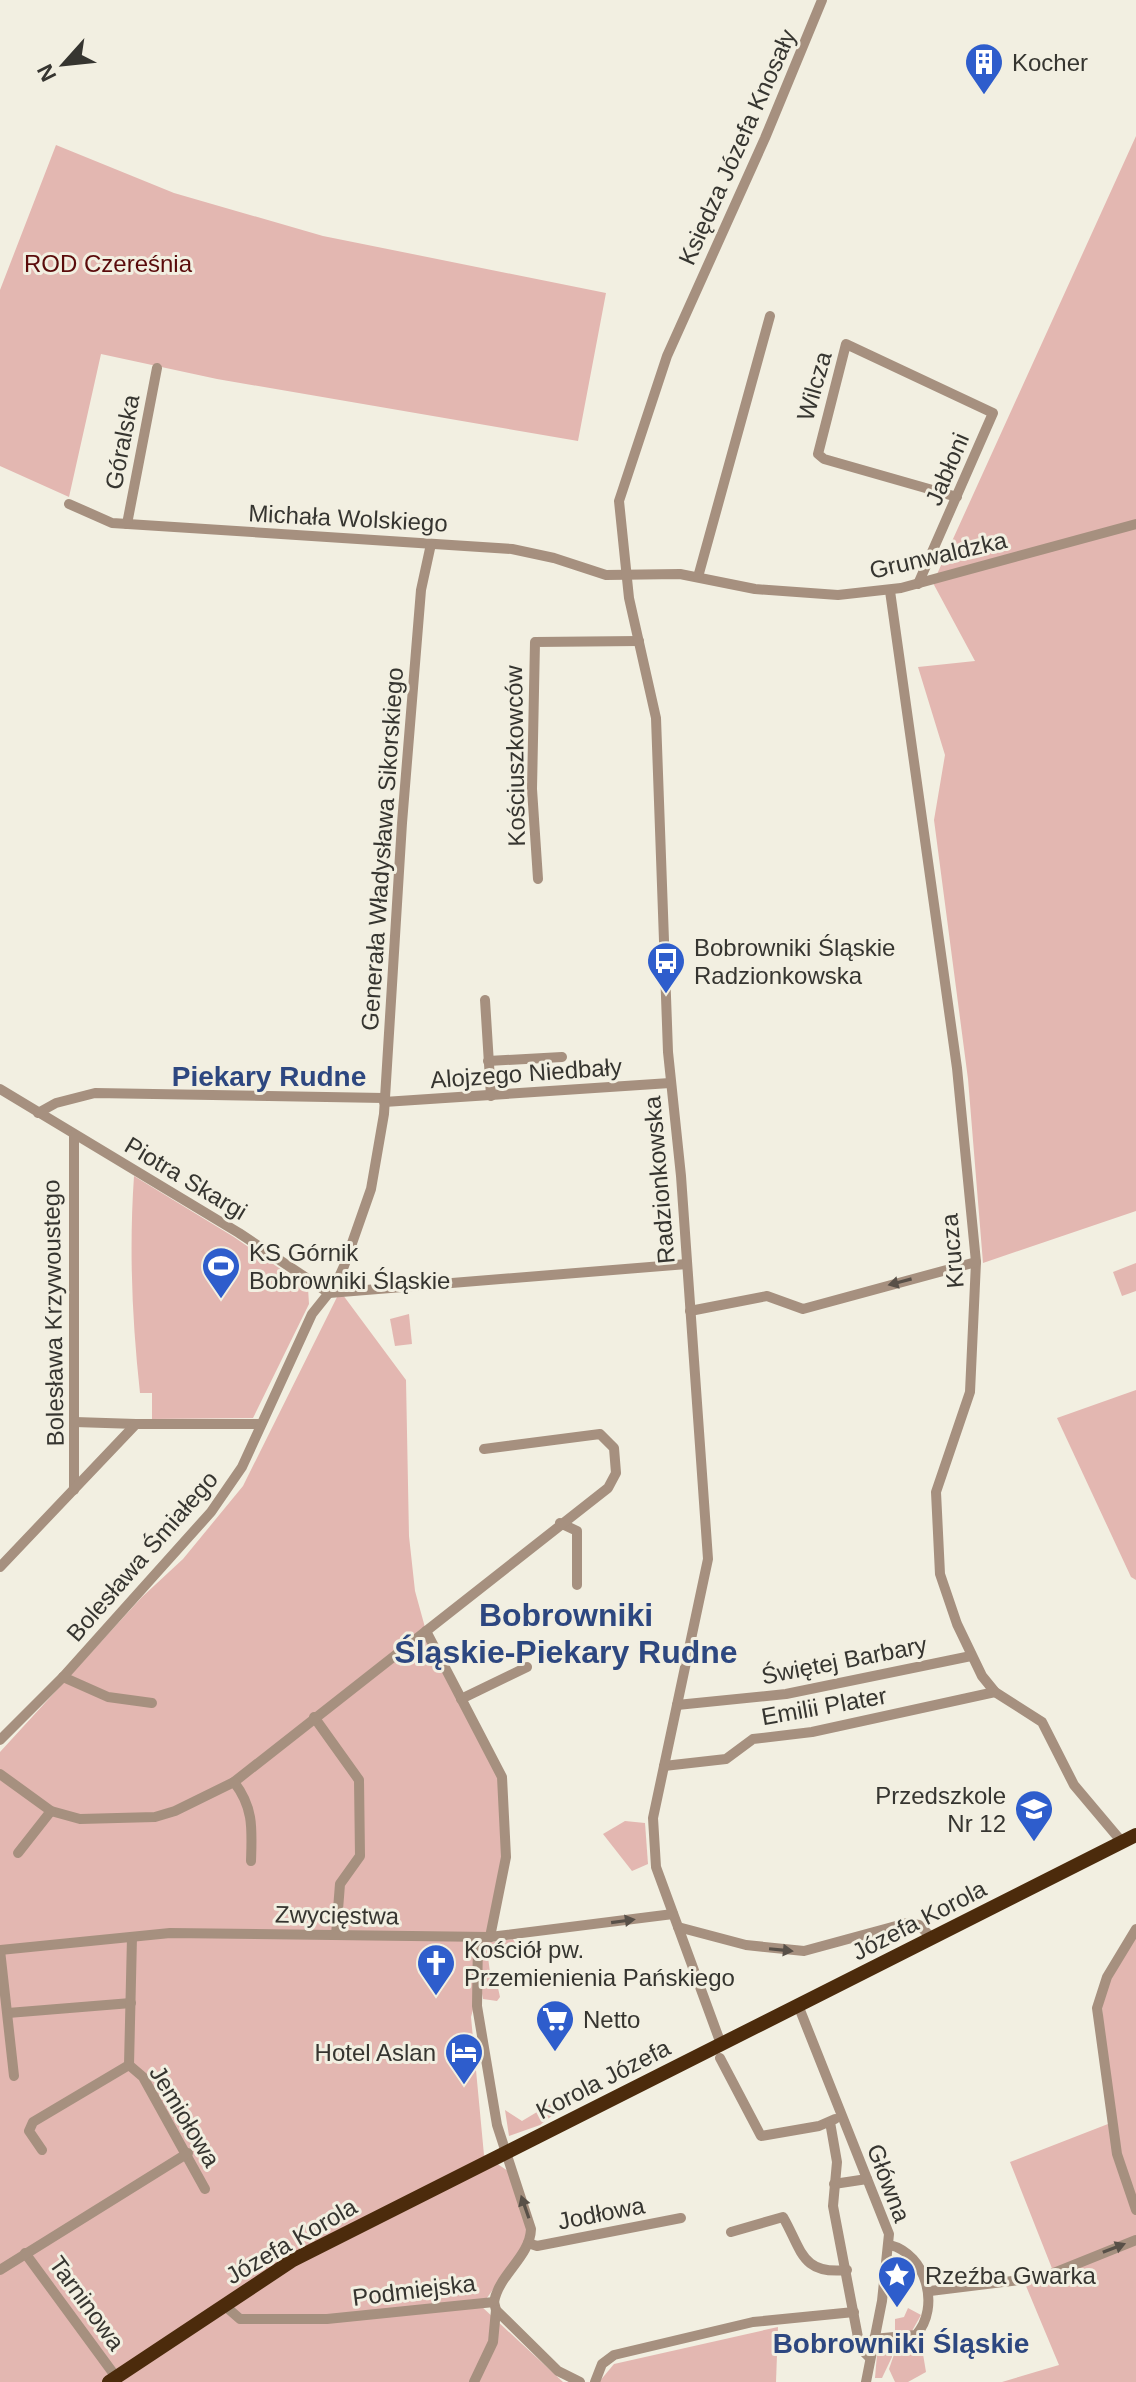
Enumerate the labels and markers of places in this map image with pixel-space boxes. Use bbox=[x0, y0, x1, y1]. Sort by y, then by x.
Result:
building icon: Kocher bbox=[963, 41, 1005, 96]
place label: Kocher bbox=[1012, 49, 1088, 76]
place label: Bobrowniki Śląskie Radzionkowska bbox=[694, 934, 895, 989]
bus stop icon: Bobrowniki Śląskie Radzionkowska bbox=[645, 940, 687, 995]
place label: KS Górnik Bobrowniki Śląskie bbox=[249, 1239, 450, 1294]
sports icon: KS Górnik Bobrowniki Śląskie bbox=[200, 1245, 242, 1300]
place label: Przedszkole Nr 12 bbox=[875, 1782, 1006, 1837]
school or university icon: Przedszkole Nr 12 bbox=[1013, 1788, 1055, 1843]
place label: Kościół pw. Przemienienia Pańskiego bbox=[464, 1936, 735, 1991]
church icon: Kościół pw. Przemienienia Pańskiego bbox=[415, 1942, 457, 1997]
supermarket icon: Netto bbox=[534, 1998, 576, 2053]
place label: Netto bbox=[583, 2006, 640, 2033]
hotel icon: Hotel Aslan bbox=[443, 2031, 485, 2086]
place label: Hotel Aslan bbox=[315, 2039, 436, 2066]
place icon: Rzeźba Gwarka bbox=[876, 2254, 918, 2309]
place label: Rzeźba Gwarka bbox=[925, 2262, 1096, 2289]

